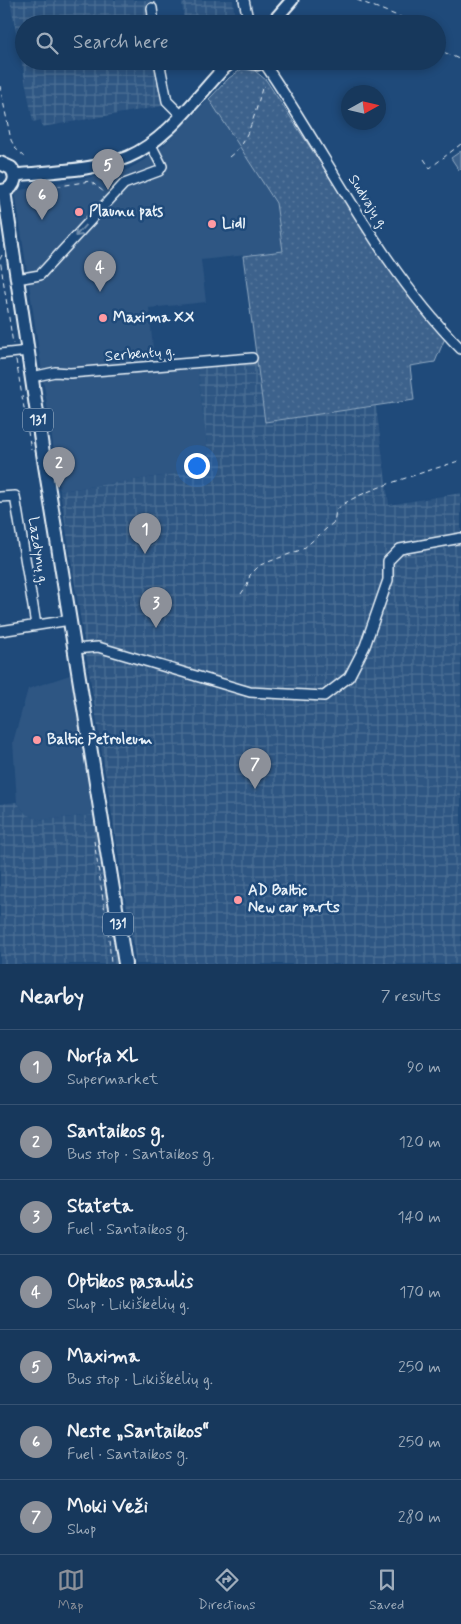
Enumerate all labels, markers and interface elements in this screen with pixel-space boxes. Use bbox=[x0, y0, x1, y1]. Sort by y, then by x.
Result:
search box bbox=[15, 15, 446, 70]
icon: search bbox=[33, 29, 61, 57]
text: Search here bbox=[73, 30, 169, 55]
north arrow bbox=[341, 85, 386, 130]
pin: 5 bbox=[92, 149, 124, 190]
street label: Sudvajų g. bbox=[343, 171, 393, 233]
pin: 6 bbox=[26, 179, 58, 220]
place label: Plaunu pats bbox=[89, 202, 163, 222]
marker: Plaunu pats bbox=[73, 206, 85, 218]
place label: Lidl bbox=[222, 214, 245, 234]
marker: Lidl bbox=[206, 218, 218, 230]
one-way arrow bbox=[75, 224, 86, 237]
pin: 4 bbox=[84, 251, 116, 292]
place label: Maxima XX bbox=[113, 308, 195, 328]
marker: Maxima XX bbox=[97, 312, 109, 324]
street label: Serbentų g. bbox=[104, 341, 176, 367]
road number: 131 bbox=[23, 408, 53, 432]
pin: 2 bbox=[43, 447, 75, 488]
your location bbox=[184, 453, 210, 479]
pin: 1 bbox=[129, 513, 161, 554]
street label: Lazdynų g. bbox=[23, 515, 53, 587]
pin: 3 bbox=[140, 587, 172, 628]
place label: Baltic Petroleum bbox=[47, 730, 152, 750]
marker: Baltic Petroleum bbox=[31, 734, 43, 746]
pin: 7 bbox=[239, 748, 271, 789]
place label: AD Baltic New car parts bbox=[248, 881, 340, 918]
marker: AD Baltic New car parts bbox=[232, 894, 244, 906]
road number: 131 bbox=[103, 912, 133, 936]
text: Nearby bbox=[20, 983, 84, 1011]
text: 7 results bbox=[381, 986, 441, 1007]
text: Norfa XL bbox=[67, 1044, 139, 1069]
text: 1 bbox=[32, 1057, 40, 1078]
text: 90 m bbox=[407, 1057, 441, 1078]
text: Supermarket bbox=[67, 1069, 158, 1090]
text: Santaikos g. bbox=[67, 1119, 165, 1144]
text: 2 bbox=[32, 1132, 40, 1153]
text: 120 m bbox=[399, 1132, 441, 1153]
text: Bus stop · Santaikos g. bbox=[67, 1144, 214, 1165]
text: Stateta bbox=[67, 1194, 133, 1219]
text: 3 bbox=[32, 1207, 40, 1228]
text: 140 m bbox=[397, 1207, 441, 1228]
text: Fuel · Santaikos g. bbox=[67, 1219, 188, 1240]
text: Optikos pasaulis bbox=[67, 1269, 193, 1294]
text: 4 bbox=[31, 1282, 41, 1303]
text: 170 m bbox=[399, 1282, 441, 1303]
text: Shop · Likiškėlių g. bbox=[67, 1294, 190, 1315]
text: Maxima bbox=[67, 1344, 140, 1369]
text: 5 bbox=[31, 1357, 41, 1378]
text: 250 m bbox=[398, 1357, 441, 1378]
text: Bus stop · Likiškėlių g. bbox=[67, 1369, 213, 1390]
text: Neste „Santaikos“ bbox=[67, 1419, 209, 1444]
text: 6 bbox=[32, 1432, 40, 1453]
text: 250 m bbox=[398, 1432, 441, 1453]
text: Fuel · Santaikos g. bbox=[67, 1444, 188, 1465]
text: Moki Veži bbox=[67, 1494, 148, 1519]
text: 7 bbox=[31, 1507, 41, 1528]
text: 280 m bbox=[398, 1507, 441, 1528]
text: Shop bbox=[67, 1519, 96, 1540]
tab: Map bbox=[57, 1566, 85, 1614]
tab: Directions bbox=[198, 1566, 256, 1614]
tab: Saved bbox=[369, 1566, 404, 1614]

